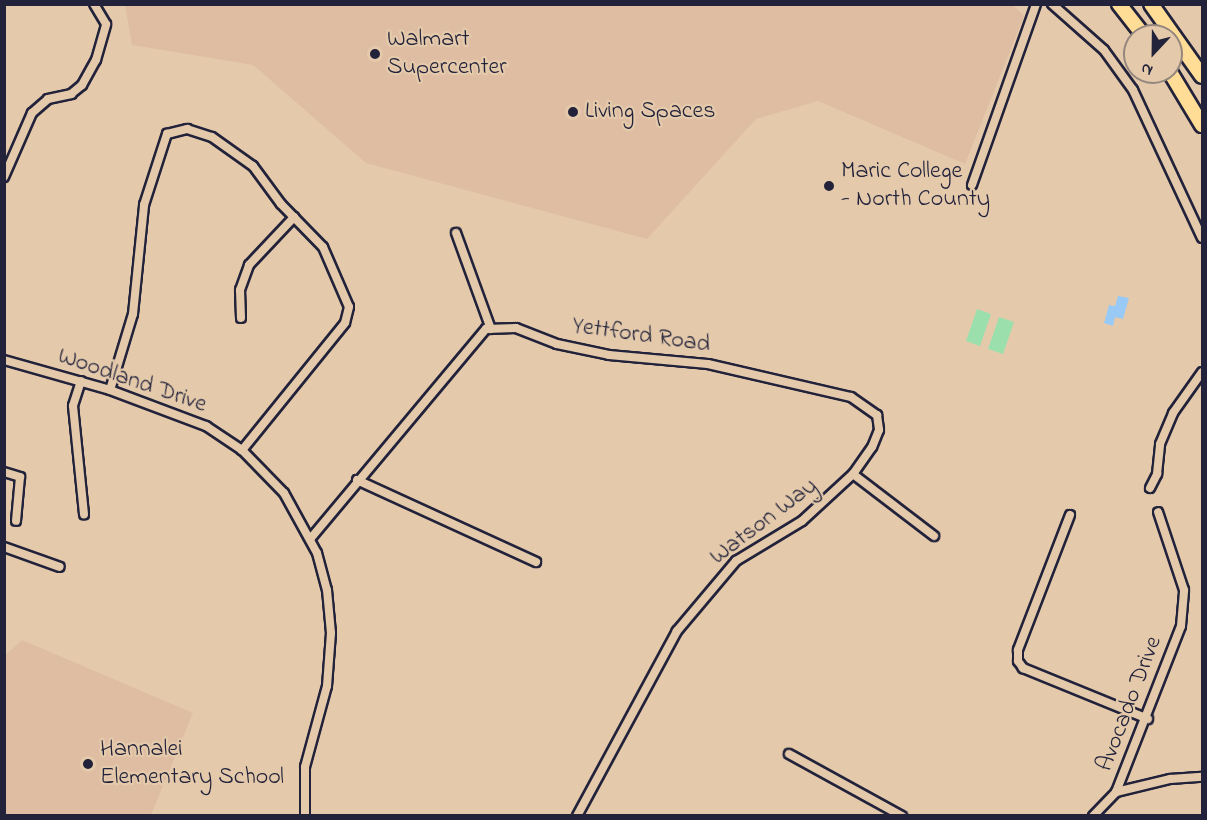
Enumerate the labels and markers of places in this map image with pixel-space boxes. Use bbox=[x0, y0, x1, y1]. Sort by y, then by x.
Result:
place label: Walmart Supercenter bbox=[387, 26, 507, 82]
marker: Walmart Supercenter bbox=[368, 47, 382, 61]
place label: Living Spaces bbox=[585, 98, 715, 126]
marker: Living Spaces bbox=[566, 105, 580, 119]
place label: Maric College - North County bbox=[841, 158, 990, 214]
marker: Maric College - North County bbox=[822, 179, 836, 193]
place label: Hannalei Elementary School bbox=[100, 736, 284, 792]
marker: Hannalei Elementary School bbox=[81, 757, 95, 771]

